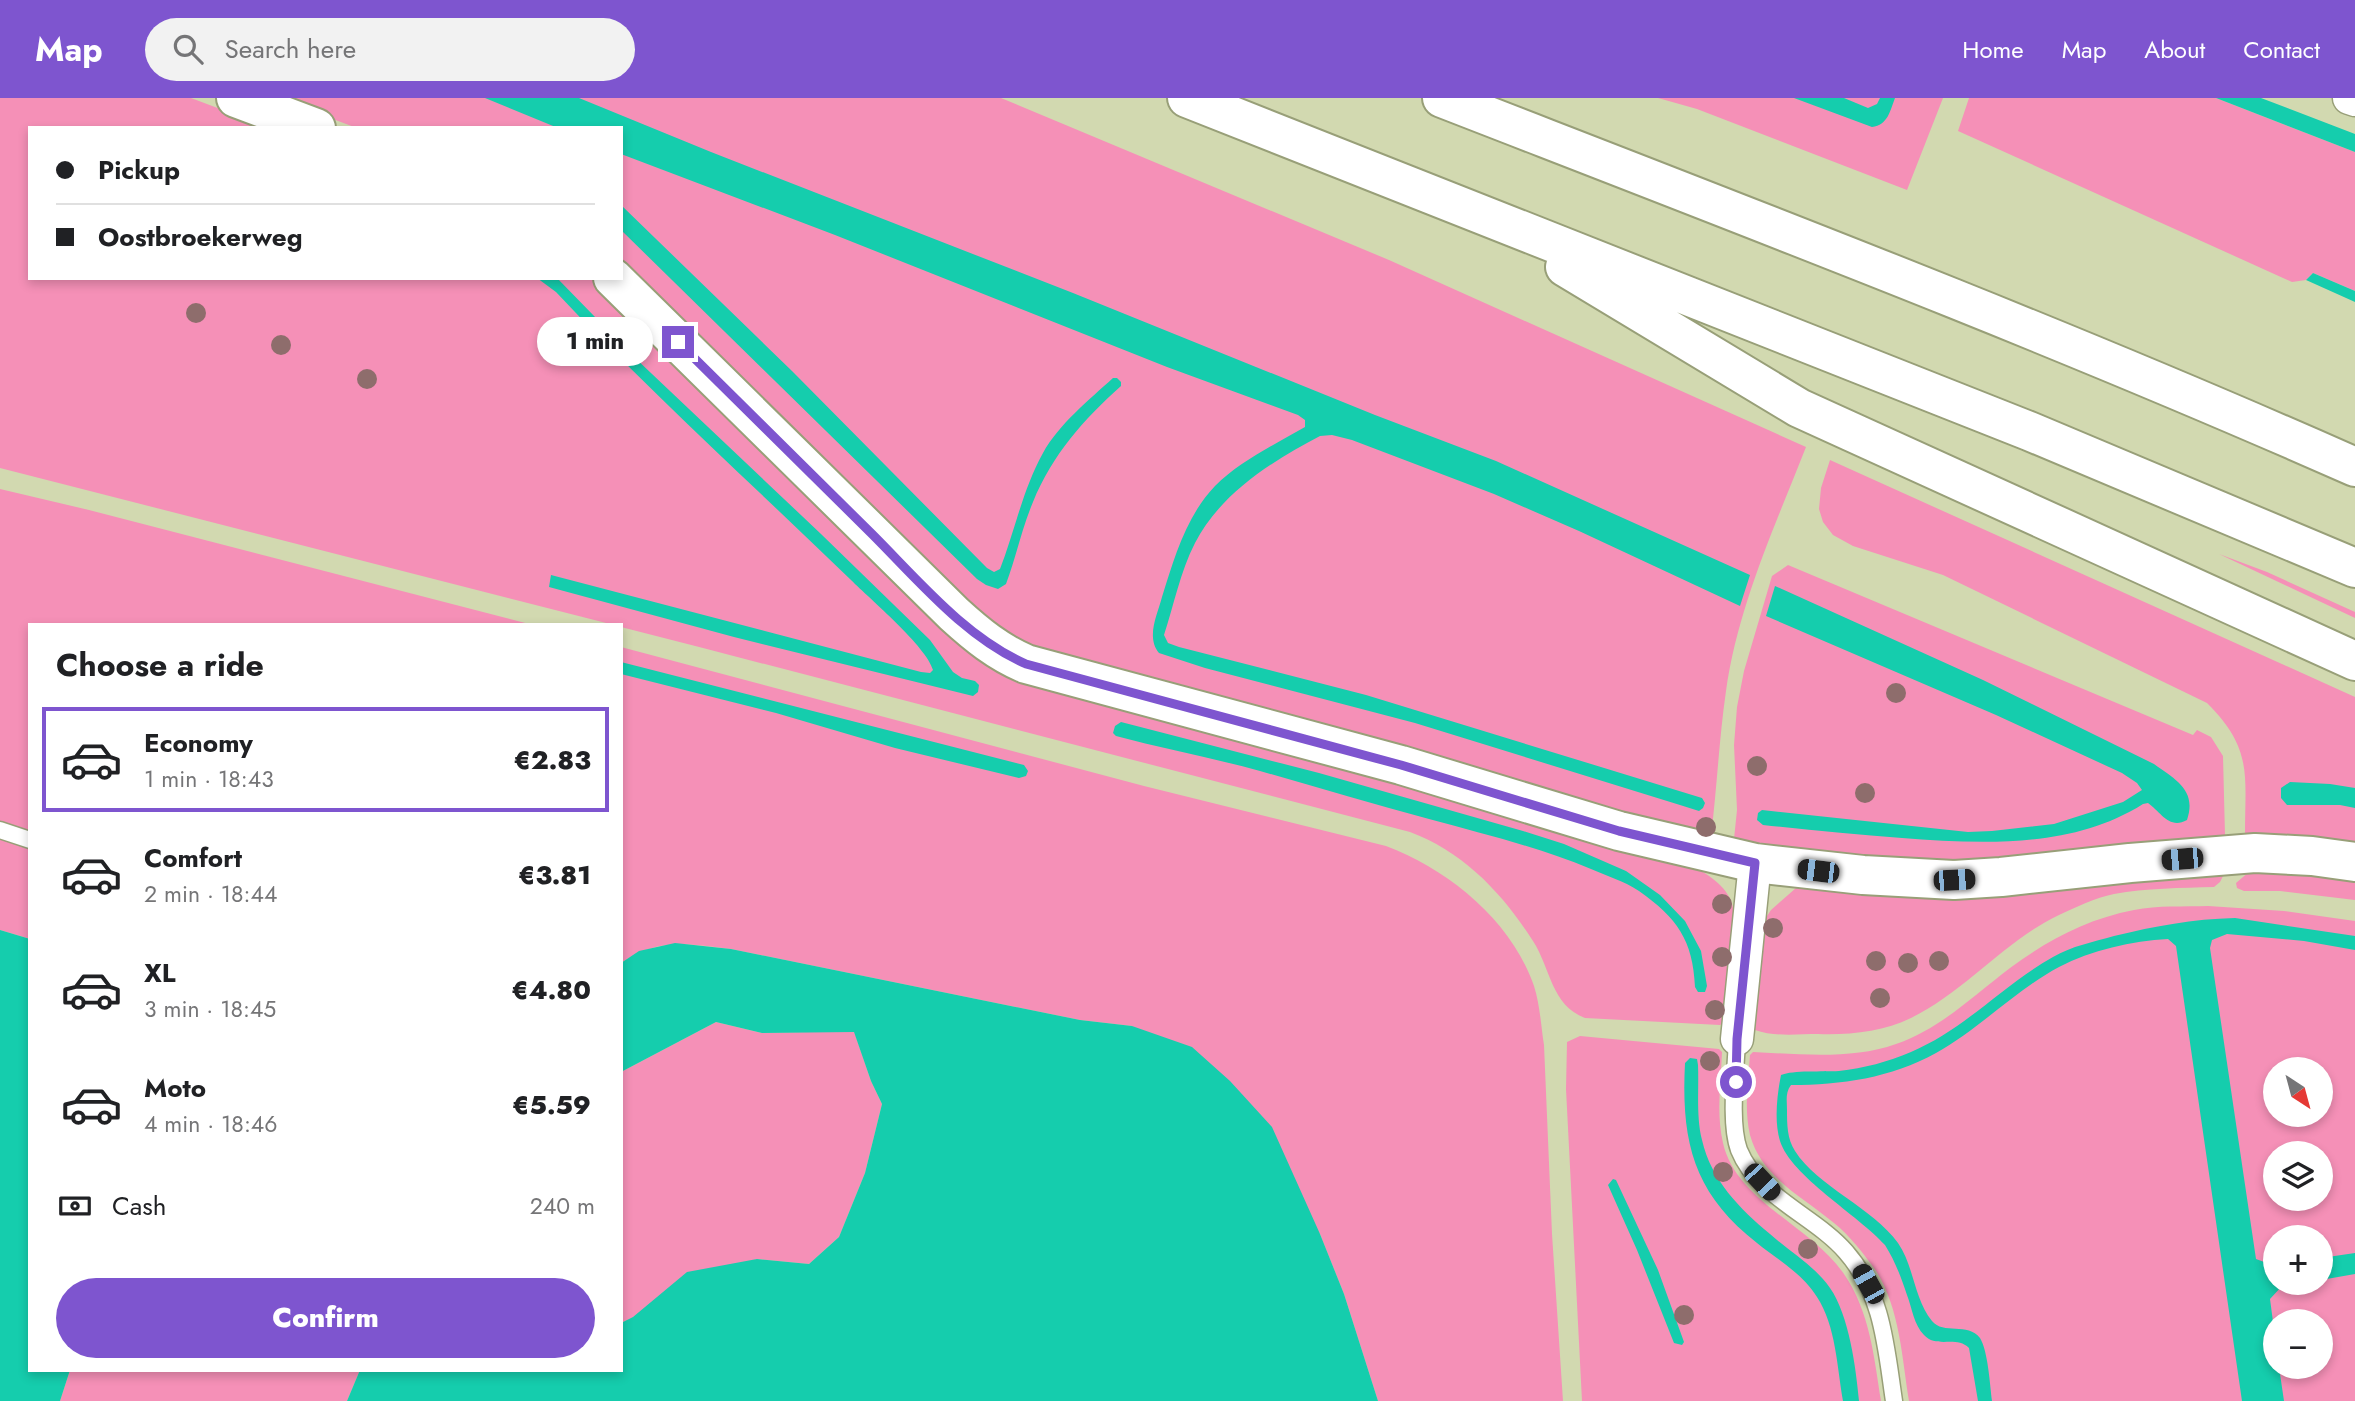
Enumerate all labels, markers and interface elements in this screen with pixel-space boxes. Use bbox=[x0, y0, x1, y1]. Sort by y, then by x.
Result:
search box bbox=[145, 18, 635, 81]
text: Map bbox=[35, 26, 103, 73]
icon: search bbox=[169, 30, 207, 68]
text: Search here bbox=[225, 30, 356, 68]
text: Home bbox=[1962, 32, 2024, 67]
text: Map bbox=[2062, 32, 2106, 67]
text: About bbox=[2144, 32, 2205, 67]
text: Contact bbox=[2243, 32, 2320, 67]
text: Pickup bbox=[98, 151, 180, 189]
text: Oostbroekerweg bbox=[98, 218, 303, 256]
callout: 1 min bbox=[538, 317, 654, 366]
text: 1 min bbox=[566, 324, 624, 358]
route end bbox=[662, 326, 694, 358]
text: Choose a ride bbox=[56, 642, 264, 688]
text: Economy bbox=[144, 724, 253, 762]
icon: car bbox=[60, 728, 123, 791]
text: €2.83 bbox=[513, 741, 591, 779]
text: 1 min · 18:43 bbox=[144, 762, 274, 796]
text: Comfort bbox=[144, 839, 242, 877]
icon: car bbox=[60, 843, 123, 906]
car bbox=[2161, 847, 2204, 871]
text: €3.81 bbox=[518, 856, 591, 894]
car bbox=[1796, 858, 1841, 884]
car bbox=[1933, 868, 1976, 892]
text: 2 min · 18:44 bbox=[144, 877, 277, 911]
text: XL bbox=[144, 954, 176, 992]
icon: car bbox=[60, 958, 123, 1021]
text: €4.80 bbox=[511, 971, 591, 1009]
text: 3 min · 18:45 bbox=[144, 992, 276, 1026]
north arrow bbox=[2263, 1057, 2333, 1127]
map controls bbox=[2263, 1057, 2333, 1379]
route start bbox=[1720, 1066, 1752, 1098]
text: Moto bbox=[144, 1069, 206, 1107]
icon: car bbox=[60, 1073, 123, 1136]
text: €5.59 bbox=[512, 1086, 591, 1124]
text: 4 min · 18:46 bbox=[144, 1107, 277, 1141]
button: layers bbox=[2263, 1141, 2333, 1211]
car bbox=[1740, 1159, 1785, 1205]
icon: cash bbox=[56, 1187, 94, 1225]
text: Cash bbox=[112, 1187, 166, 1225]
text: 240 m bbox=[530, 1189, 595, 1223]
button: + bbox=[2263, 1225, 2333, 1295]
car bbox=[1849, 1261, 1888, 1307]
button: Confirm bbox=[56, 1278, 595, 1358]
button: − bbox=[2263, 1309, 2333, 1379]

